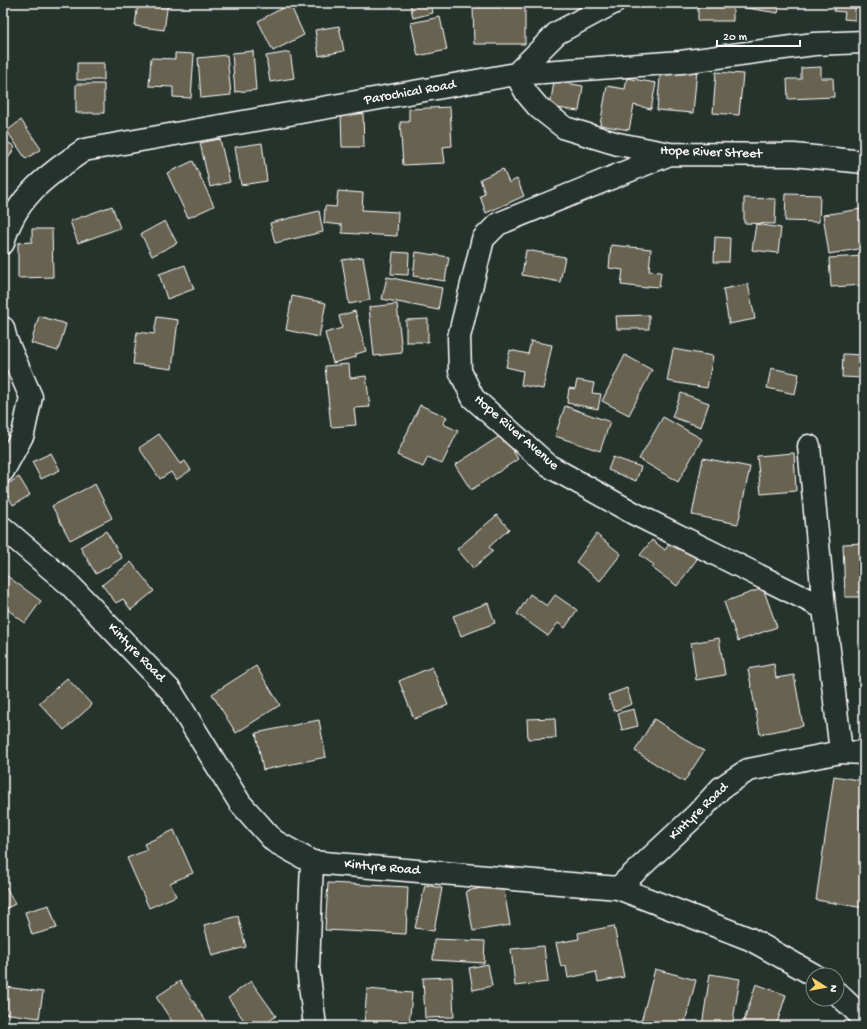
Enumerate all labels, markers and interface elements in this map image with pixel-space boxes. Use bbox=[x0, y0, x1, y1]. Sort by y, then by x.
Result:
scale bar bbox=[717, 22, 800, 48]
text: 20 m bbox=[723, 31, 748, 45]
street label: Parochical Road bbox=[362, 76, 459, 110]
street label: Hope River Street bbox=[660, 143, 764, 163]
street label: Hope River Avenue bbox=[470, 392, 562, 475]
street label: Kintyre Road bbox=[103, 620, 170, 688]
street label: Kintyre Road bbox=[666, 778, 734, 845]
street label: Kintyre Road bbox=[343, 856, 422, 880]
north arrow bbox=[805, 967, 845, 1007]
text: N bbox=[826, 984, 839, 993]

